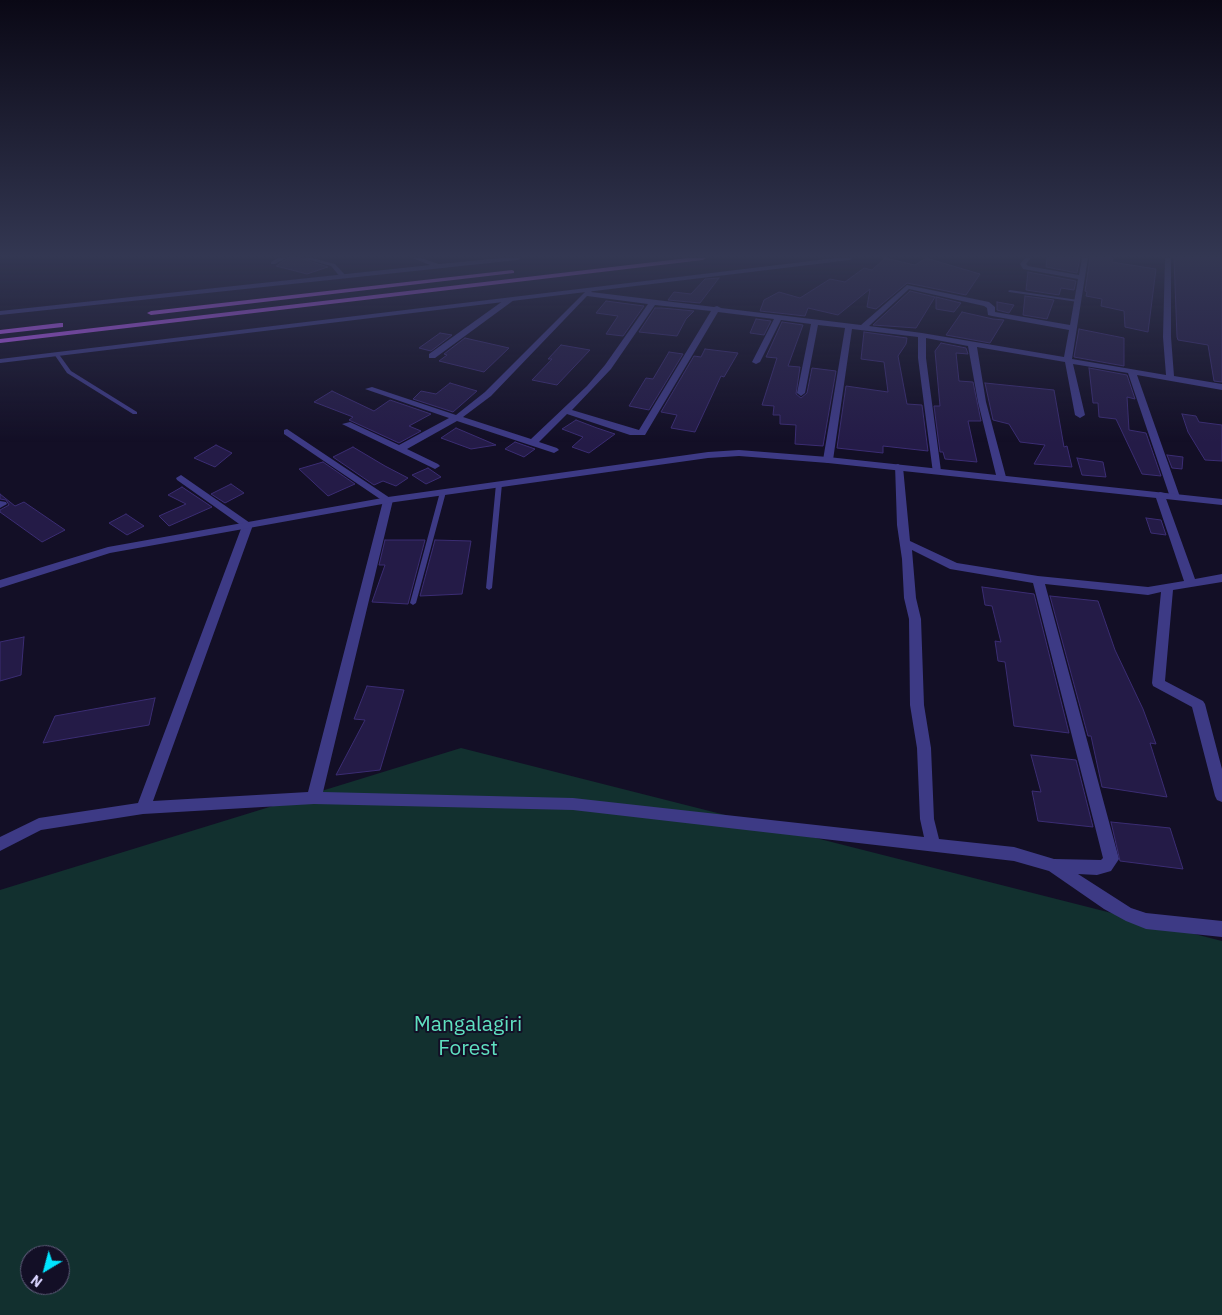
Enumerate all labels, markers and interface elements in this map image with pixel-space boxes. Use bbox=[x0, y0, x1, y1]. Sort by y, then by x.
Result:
park label: Mangalagiri Forest bbox=[414, 1012, 522, 1062]
north arrow bbox=[20, 1245, 70, 1295]
text: N bbox=[27, 1271, 46, 1291]

